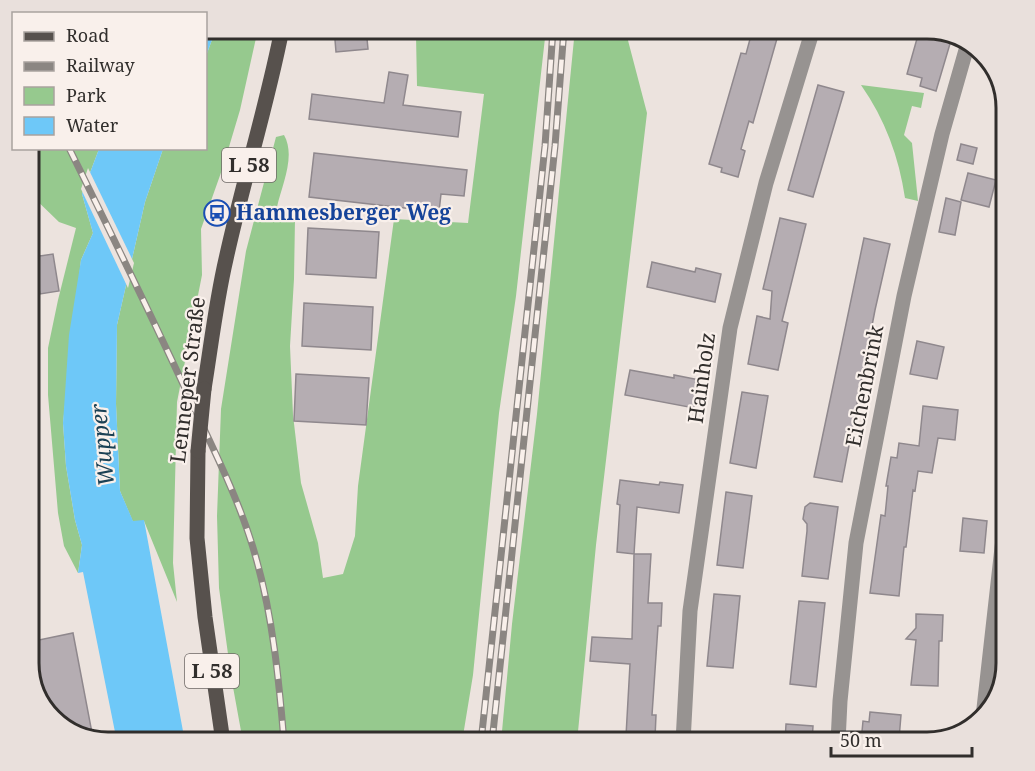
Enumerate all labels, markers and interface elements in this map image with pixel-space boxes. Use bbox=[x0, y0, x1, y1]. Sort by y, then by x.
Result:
legend bbox=[12, 12, 207, 150]
text: Road bbox=[66, 23, 109, 47]
text: Railway bbox=[66, 53, 136, 77]
text: Park bbox=[66, 83, 106, 107]
text: Water bbox=[66, 113, 119, 137]
road number: L 58 bbox=[222, 148, 276, 182]
bus stop icon: Hammesberger Weg bbox=[202, 198, 232, 228]
place label: Hammesberger Weg bbox=[236, 198, 451, 226]
street label: Lenneper Straße bbox=[163, 295, 211, 464]
street label: Eichenbrink bbox=[838, 322, 890, 449]
street label: Hainholz bbox=[681, 331, 721, 425]
water label: Wupper bbox=[82, 402, 120, 488]
road number: L 58 bbox=[185, 654, 239, 688]
scale bar bbox=[831, 720, 972, 758]
text: 50 m bbox=[840, 728, 882, 752]

